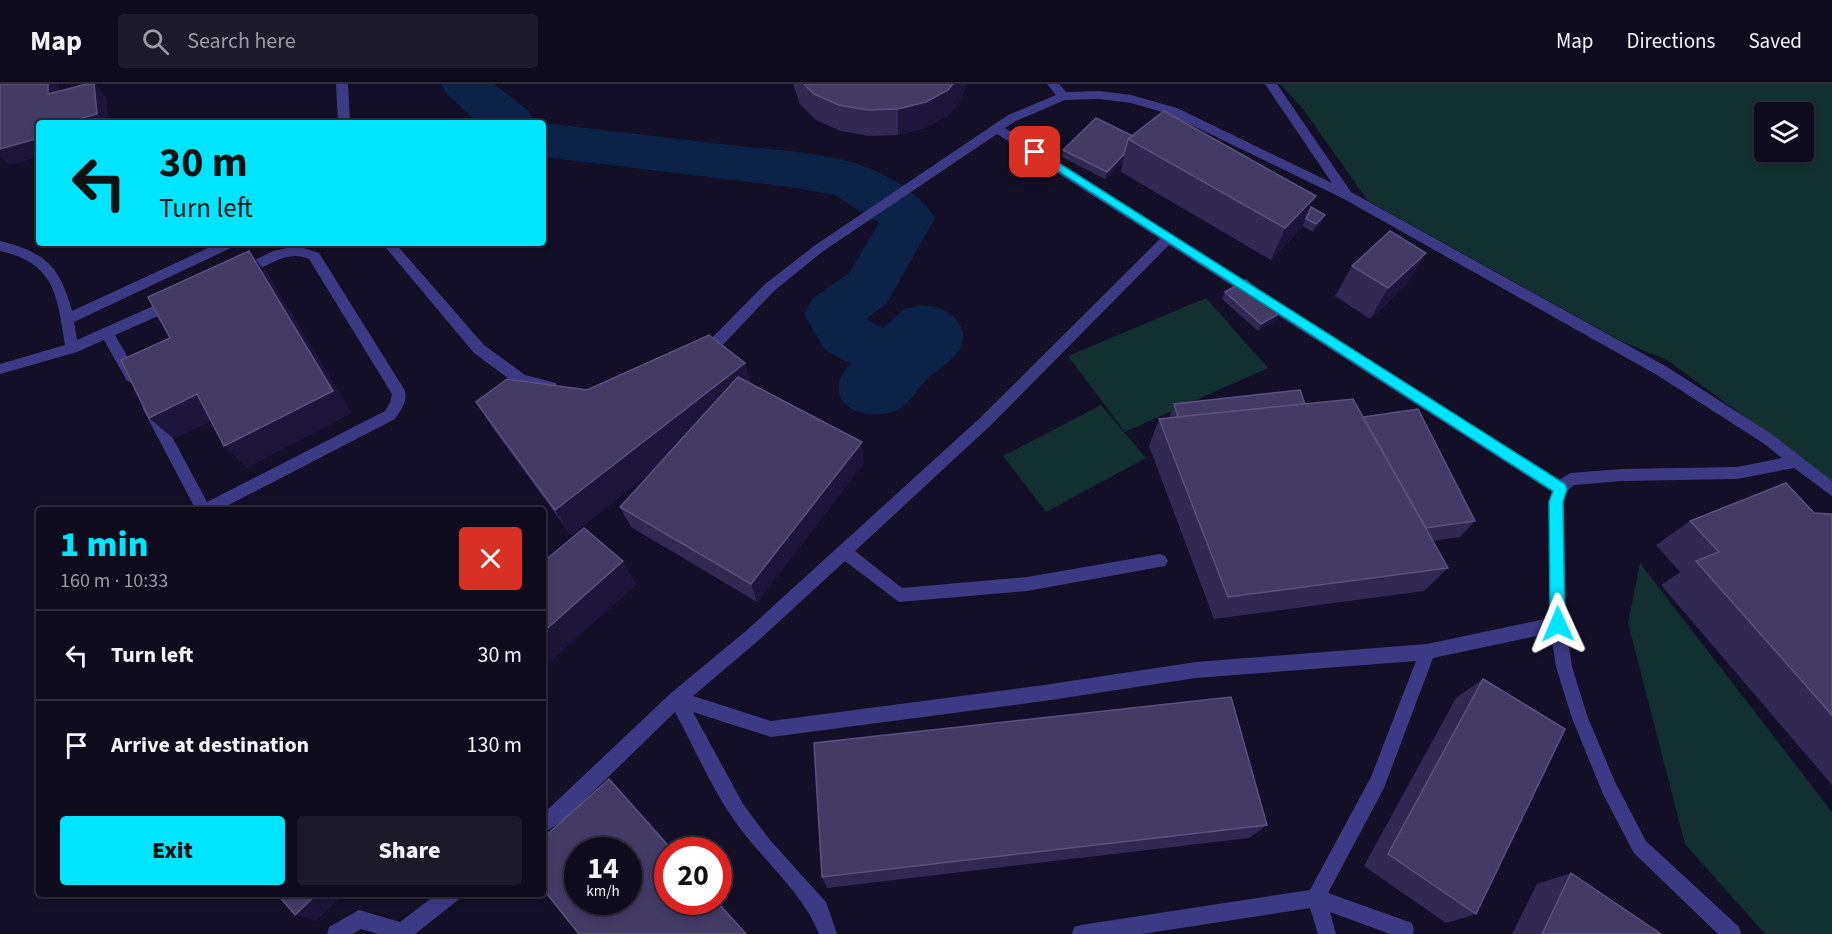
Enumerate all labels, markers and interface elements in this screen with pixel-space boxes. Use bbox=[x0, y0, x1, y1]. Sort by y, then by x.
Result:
search box bbox=[118, 14, 538, 68]
text: Map bbox=[30, 21, 82, 61]
icon: search bbox=[139, 25, 172, 58]
text: Search here bbox=[187, 25, 296, 57]
text: Map bbox=[1556, 26, 1594, 56]
text: Directions bbox=[1627, 26, 1715, 56]
text: Saved bbox=[1748, 26, 1802, 56]
map controls bbox=[1754, 102, 1814, 162]
button: layers bbox=[1754, 102, 1814, 162]
pin bbox=[1009, 126, 1060, 177]
text: 30 m bbox=[159, 133, 248, 193]
icon: arrive bbox=[1018, 135, 1051, 168]
icon: left bbox=[60, 144, 138, 222]
text: Turn left bbox=[159, 189, 253, 228]
text: 1 min bbox=[60, 519, 148, 570]
button: close bbox=[459, 527, 522, 590]
text: 160 m · 10:33 bbox=[60, 567, 168, 595]
position arrow bbox=[1526, 592, 1590, 656]
icon: left bbox=[60, 639, 93, 672]
text: Turn left bbox=[111, 639, 193, 671]
text: 30 m bbox=[477, 639, 522, 671]
icon: arrive bbox=[60, 729, 93, 762]
text: Arrive at destination bbox=[111, 729, 309, 761]
text: 130 m bbox=[467, 729, 522, 761]
button: Exit bbox=[60, 816, 285, 885]
button: Share bbox=[297, 816, 522, 885]
speed limit sign: 20 bbox=[654, 837, 732, 915]
text: 14 bbox=[587, 847, 619, 890]
text: km/h bbox=[586, 881, 620, 902]

